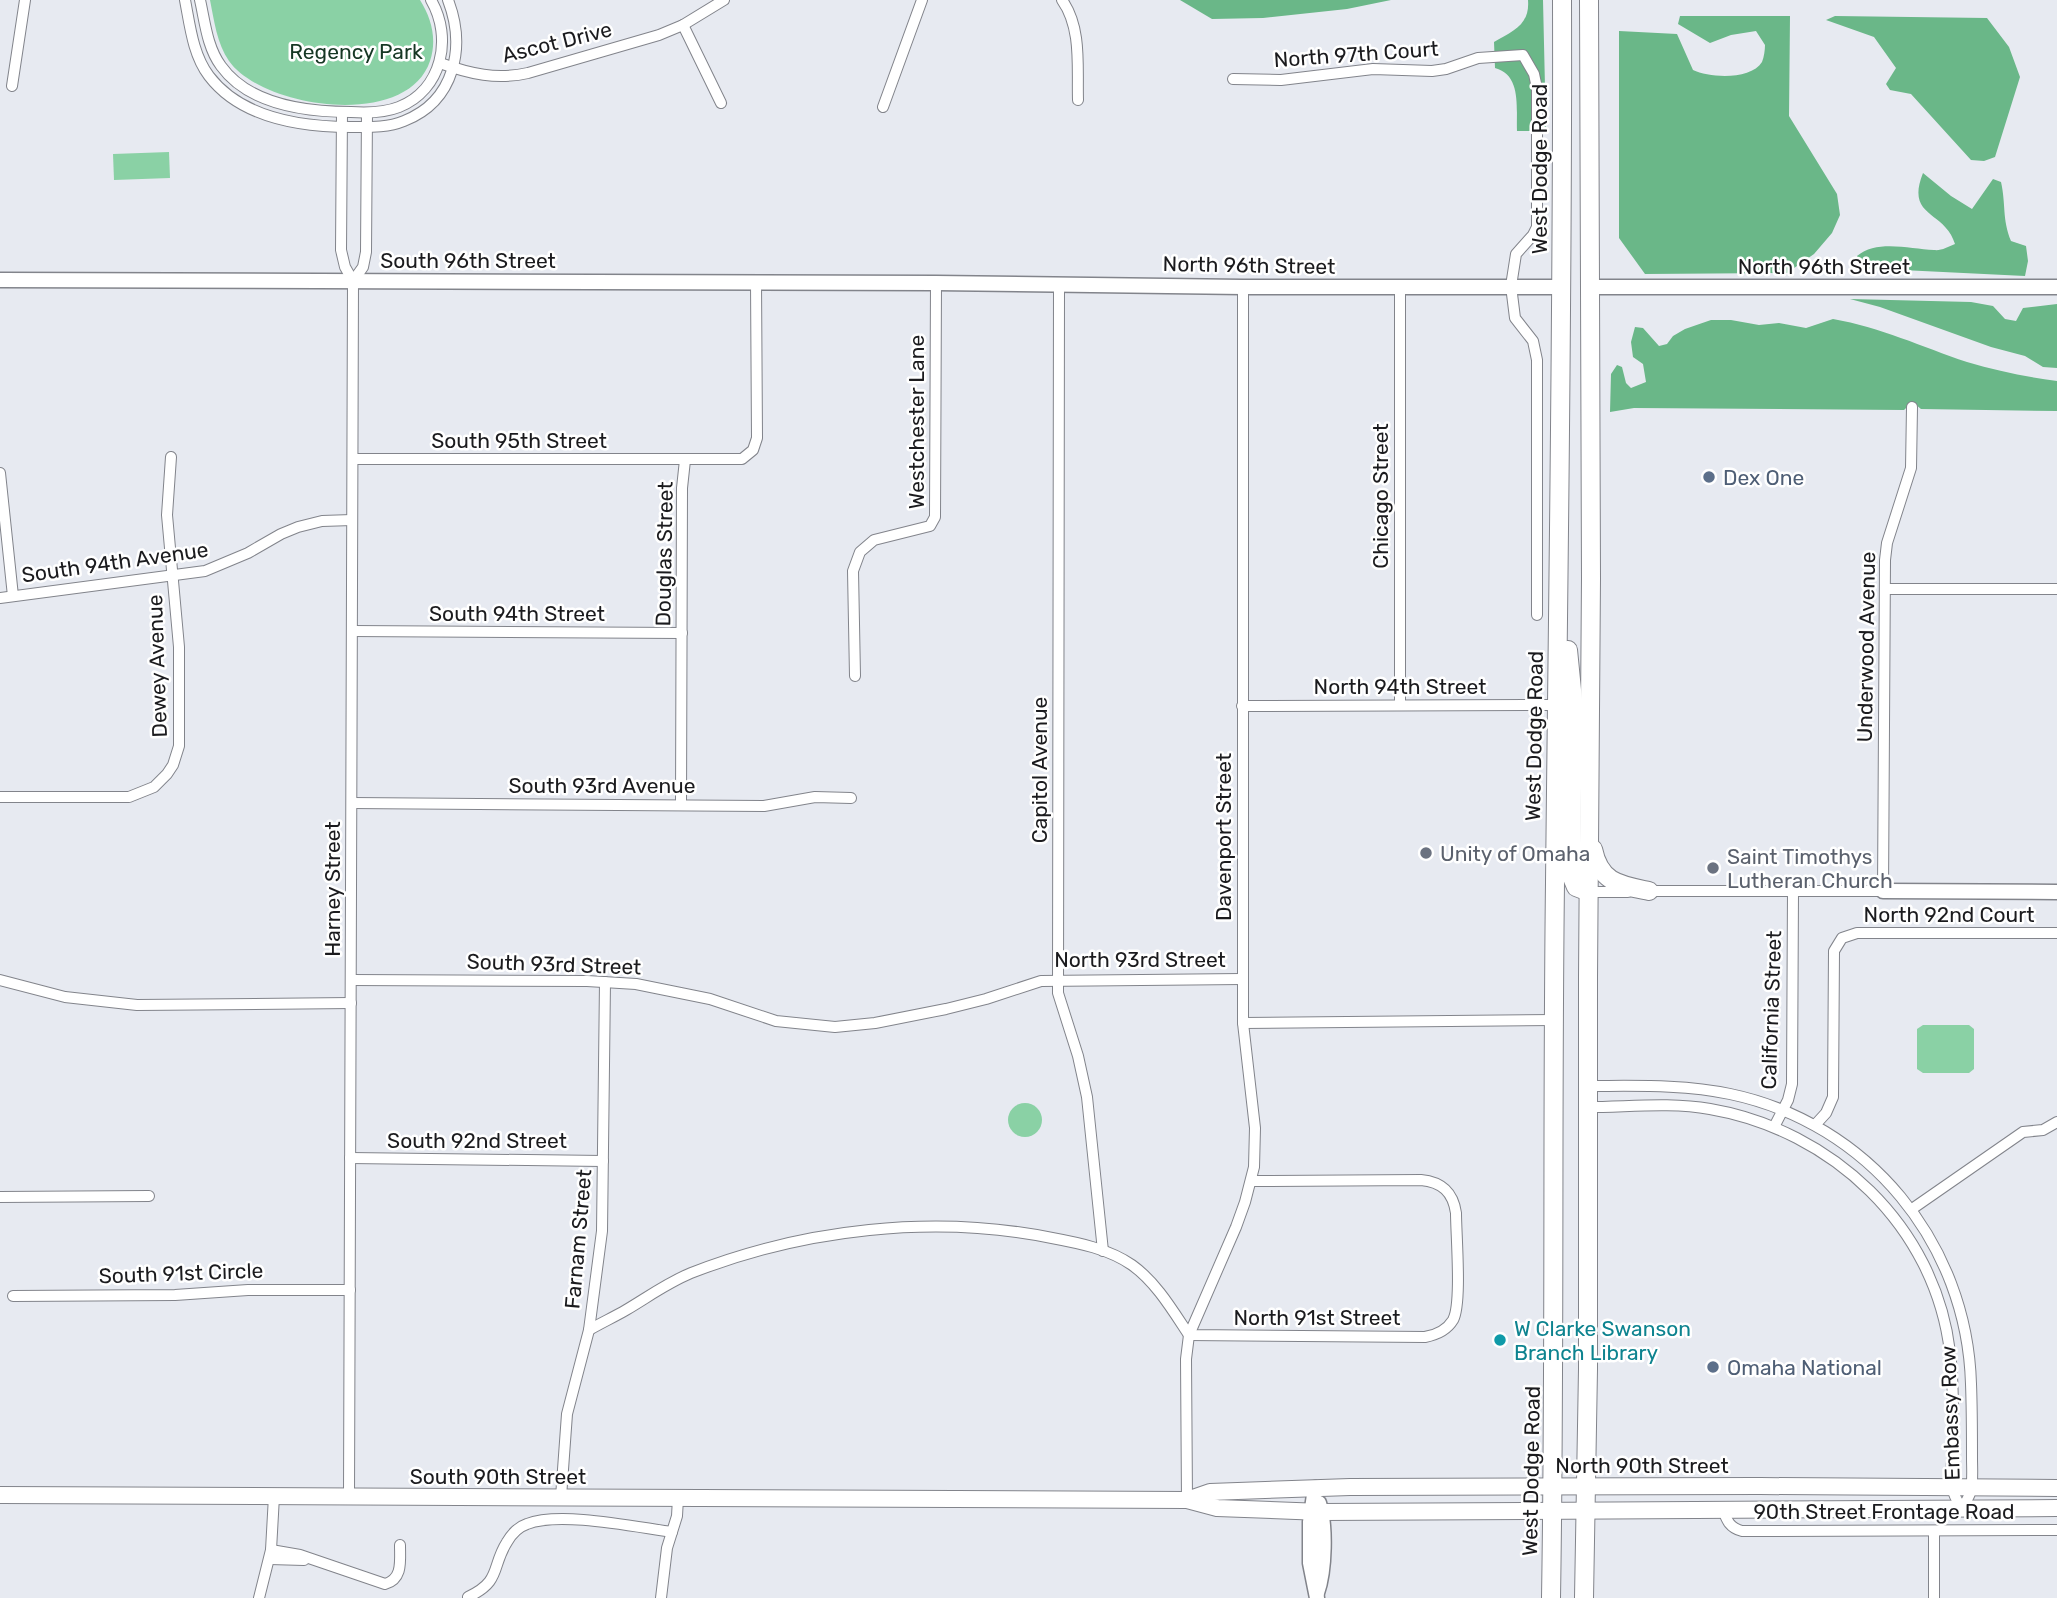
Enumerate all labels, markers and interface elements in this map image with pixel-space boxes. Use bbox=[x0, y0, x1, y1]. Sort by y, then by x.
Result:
street label: Ascot Drive bbox=[500, 16, 614, 68]
street label: North 97th Court bbox=[1273, 36, 1439, 72]
park label: Regency Park bbox=[289, 39, 423, 64]
street label: West Dodge Road bbox=[1527, 84, 1552, 254]
street label: South 96th Street bbox=[380, 248, 556, 273]
street label: North 96th Street bbox=[1163, 251, 1335, 279]
street label: North 96th Street bbox=[1738, 254, 1910, 279]
street label: Westchester Lane bbox=[904, 335, 929, 509]
street label: Chicago Street bbox=[1368, 423, 1393, 569]
street label: South 95th Street bbox=[431, 428, 607, 453]
place label: Dex One bbox=[1723, 465, 1804, 490]
marker: Dex One bbox=[1701, 469, 1717, 485]
street label: Douglas Street bbox=[650, 481, 678, 627]
street label: South 94th Avenue bbox=[20, 537, 210, 587]
street label: Underwood Avenue bbox=[1852, 551, 1880, 743]
street label: Dewey Avenue bbox=[142, 594, 172, 738]
street label: South 94th Street bbox=[429, 601, 605, 626]
street label: West Dodge Road bbox=[1520, 651, 1548, 821]
street label: North 94th Street bbox=[1314, 674, 1486, 699]
street label: Capitol Avenue bbox=[1027, 697, 1052, 843]
street label: Davenport Street bbox=[1211, 753, 1236, 921]
street label: South 93rd Avenue bbox=[508, 773, 696, 798]
street label: Harney Street bbox=[320, 821, 345, 957]
place label: Unity of Omaha bbox=[1440, 841, 1590, 866]
place label: Saint Timothys Lutheran Church bbox=[1727, 844, 1893, 893]
marker: Unity of Omaha bbox=[1418, 845, 1434, 861]
marker: Saint Timothys Lutheran Church bbox=[1705, 860, 1721, 876]
street label: North 92nd Court bbox=[1864, 902, 2034, 927]
street label: California Street bbox=[1756, 930, 1786, 1090]
street label: North 93rd Street bbox=[1054, 947, 1226, 972]
street label: South 93rd Street bbox=[466, 948, 642, 980]
street label: South 92nd Street bbox=[387, 1128, 567, 1153]
street label: Farnam Street bbox=[559, 1168, 597, 1310]
street label: South 91st Circle bbox=[98, 1258, 264, 1288]
street label: North 91st Street bbox=[1234, 1305, 1400, 1330]
place label: W Clarke Swanson Branch Library bbox=[1514, 1316, 1691, 1365]
marker: W Clarke Swanson Branch Library bbox=[1492, 1332, 1508, 1348]
street label: Embassy Row bbox=[1935, 1345, 1965, 1481]
place label: Omaha National bbox=[1727, 1355, 1882, 1380]
marker: Omaha National bbox=[1705, 1359, 1721, 1375]
street label: West Dodge Road bbox=[1517, 1386, 1545, 1556]
street label: North 90th Street bbox=[1555, 1453, 1729, 1478]
street label: South 90th Street bbox=[410, 1464, 586, 1489]
street label: 90th Street Frontage Road bbox=[1753, 1499, 2015, 1524]

